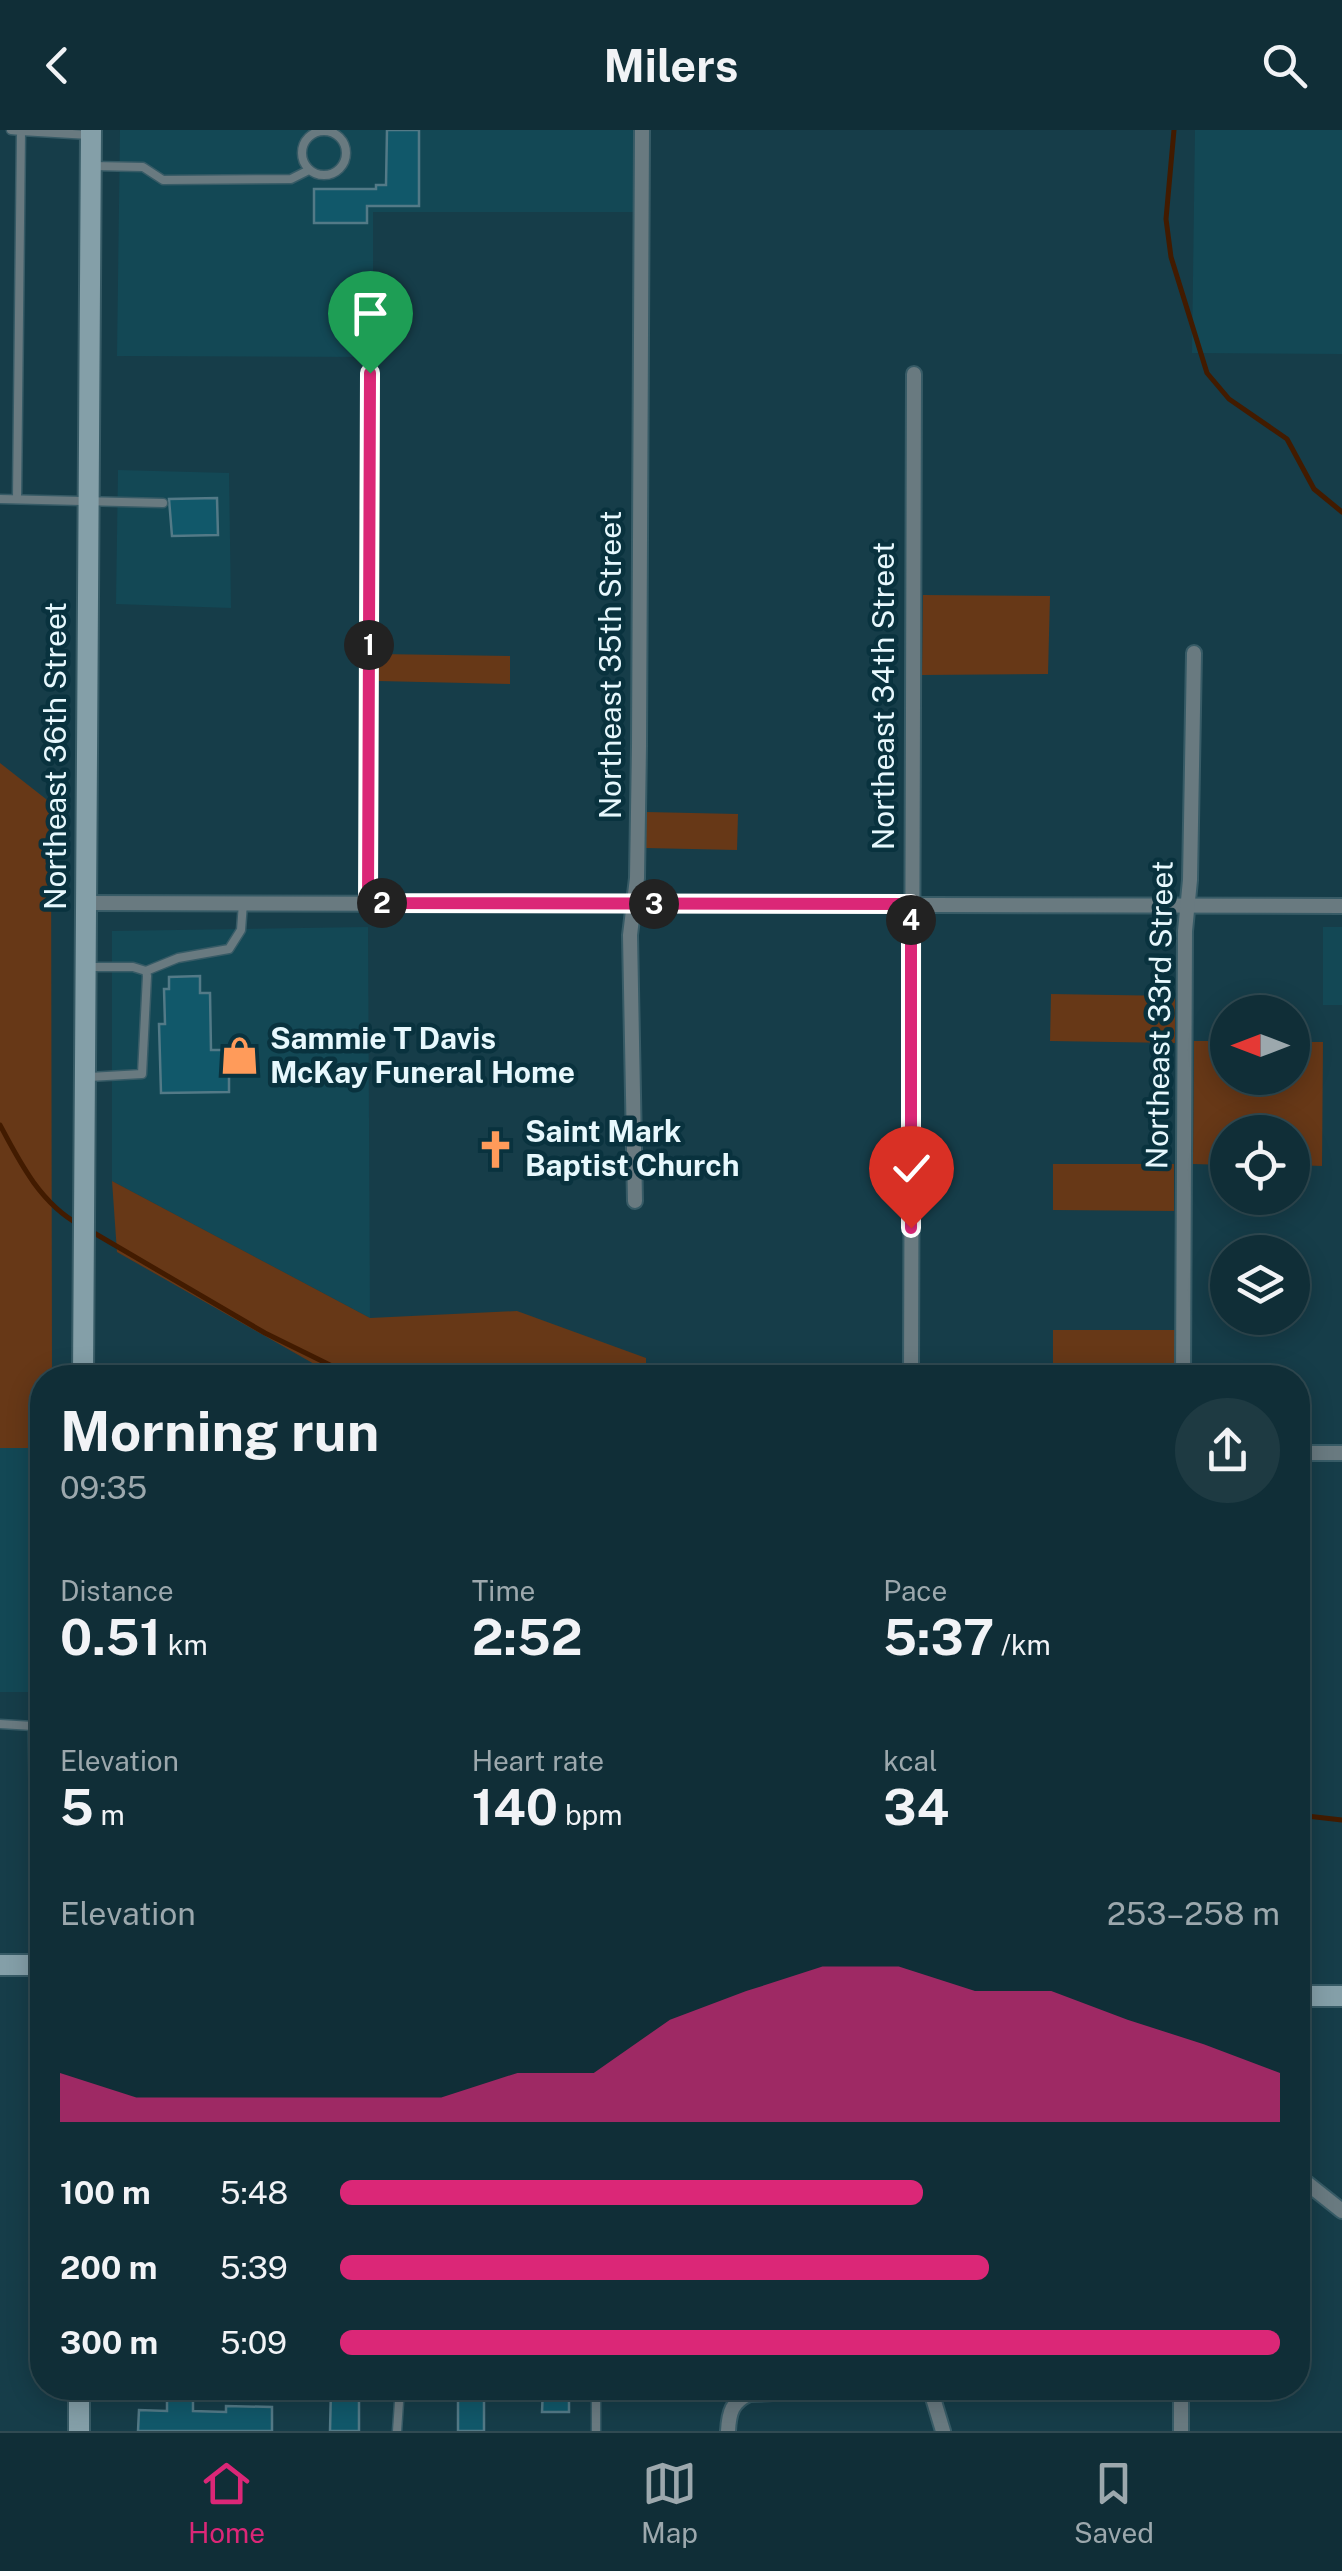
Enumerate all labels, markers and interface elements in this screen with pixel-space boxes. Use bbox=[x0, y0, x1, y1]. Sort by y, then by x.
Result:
icon: back bbox=[30, 38, 85, 93]
icon: search bbox=[1257, 38, 1312, 93]
text: Milers bbox=[603, 39, 739, 92]
pin bbox=[328, 271, 413, 374]
icon: arrive bbox=[343, 286, 398, 341]
street label: Northeast 35th Street bbox=[592, 511, 628, 819]
street label: Northeast 34th Street bbox=[865, 542, 901, 850]
street label: Northeast 36th Street bbox=[37, 602, 73, 910]
pin: 1 bbox=[344, 620, 394, 670]
text: 1 bbox=[363, 628, 375, 661]
street label: Northeast 33rd Street bbox=[1138, 860, 1180, 1170]
pin: 2 bbox=[357, 878, 407, 928]
pin: 3 bbox=[629, 879, 679, 929]
text: 2 bbox=[373, 886, 391, 919]
text: 3 bbox=[645, 887, 663, 920]
pin: 4 bbox=[886, 895, 936, 945]
text: 4 bbox=[902, 903, 920, 936]
north arrow bbox=[1210, 995, 1310, 1095]
map controls bbox=[1210, 995, 1310, 1335]
place label: Sammie T Davis McKay Funeral Home bbox=[270, 1020, 575, 1090]
shop icon: Sammie T Davis McKay Funeral Home bbox=[219, 1035, 261, 1077]
place label: Saint Mark Baptist Church bbox=[525, 1113, 739, 1183]
button: locate bbox=[1210, 1115, 1310, 1215]
pin bbox=[869, 1126, 954, 1229]
church icon: Saint Mark Baptist Church bbox=[474, 1128, 516, 1170]
icon: check bbox=[884, 1141, 939, 1196]
button: layers bbox=[1210, 1235, 1310, 1335]
button: share bbox=[1175, 1398, 1280, 1503]
text: Morning run bbox=[60, 1399, 379, 1463]
text: 09:35 bbox=[60, 1469, 147, 1506]
text: Distance bbox=[60, 1574, 174, 1607]
text: Time bbox=[472, 1574, 535, 1607]
text: Pace bbox=[883, 1574, 947, 1607]
text: 0.51 bbox=[60, 1607, 161, 1666]
text: 2:52 bbox=[472, 1607, 582, 1666]
text: 5:37 bbox=[883, 1607, 994, 1666]
text: km bbox=[161, 1628, 208, 1661]
text: /km bbox=[994, 1628, 1051, 1661]
text: Elevation bbox=[60, 1744, 179, 1777]
text: Heart rate bbox=[472, 1744, 604, 1777]
text: kcal bbox=[883, 1744, 937, 1777]
text: 5 bbox=[60, 1777, 94, 1836]
text: 140 bbox=[472, 1777, 558, 1836]
text: 34 bbox=[883, 1777, 949, 1836]
text: m bbox=[94, 1798, 125, 1831]
text: bpm bbox=[558, 1798, 623, 1831]
text: Elevation bbox=[60, 1895, 196, 1932]
text: 253–258 m bbox=[1107, 1895, 1280, 1932]
text: 100 m bbox=[60, 2174, 151, 2211]
text: 5:48 bbox=[220, 2174, 288, 2211]
text: 200 m bbox=[60, 2249, 157, 2286]
text: 5:39 bbox=[220, 2249, 288, 2286]
text: 300 m bbox=[60, 2324, 158, 2361]
text: 5:09 bbox=[220, 2324, 287, 2361]
tab: Home bbox=[188, 2456, 265, 2549]
tab: Map bbox=[641, 2456, 698, 2549]
tab: Saved bbox=[1074, 2456, 1154, 2549]

